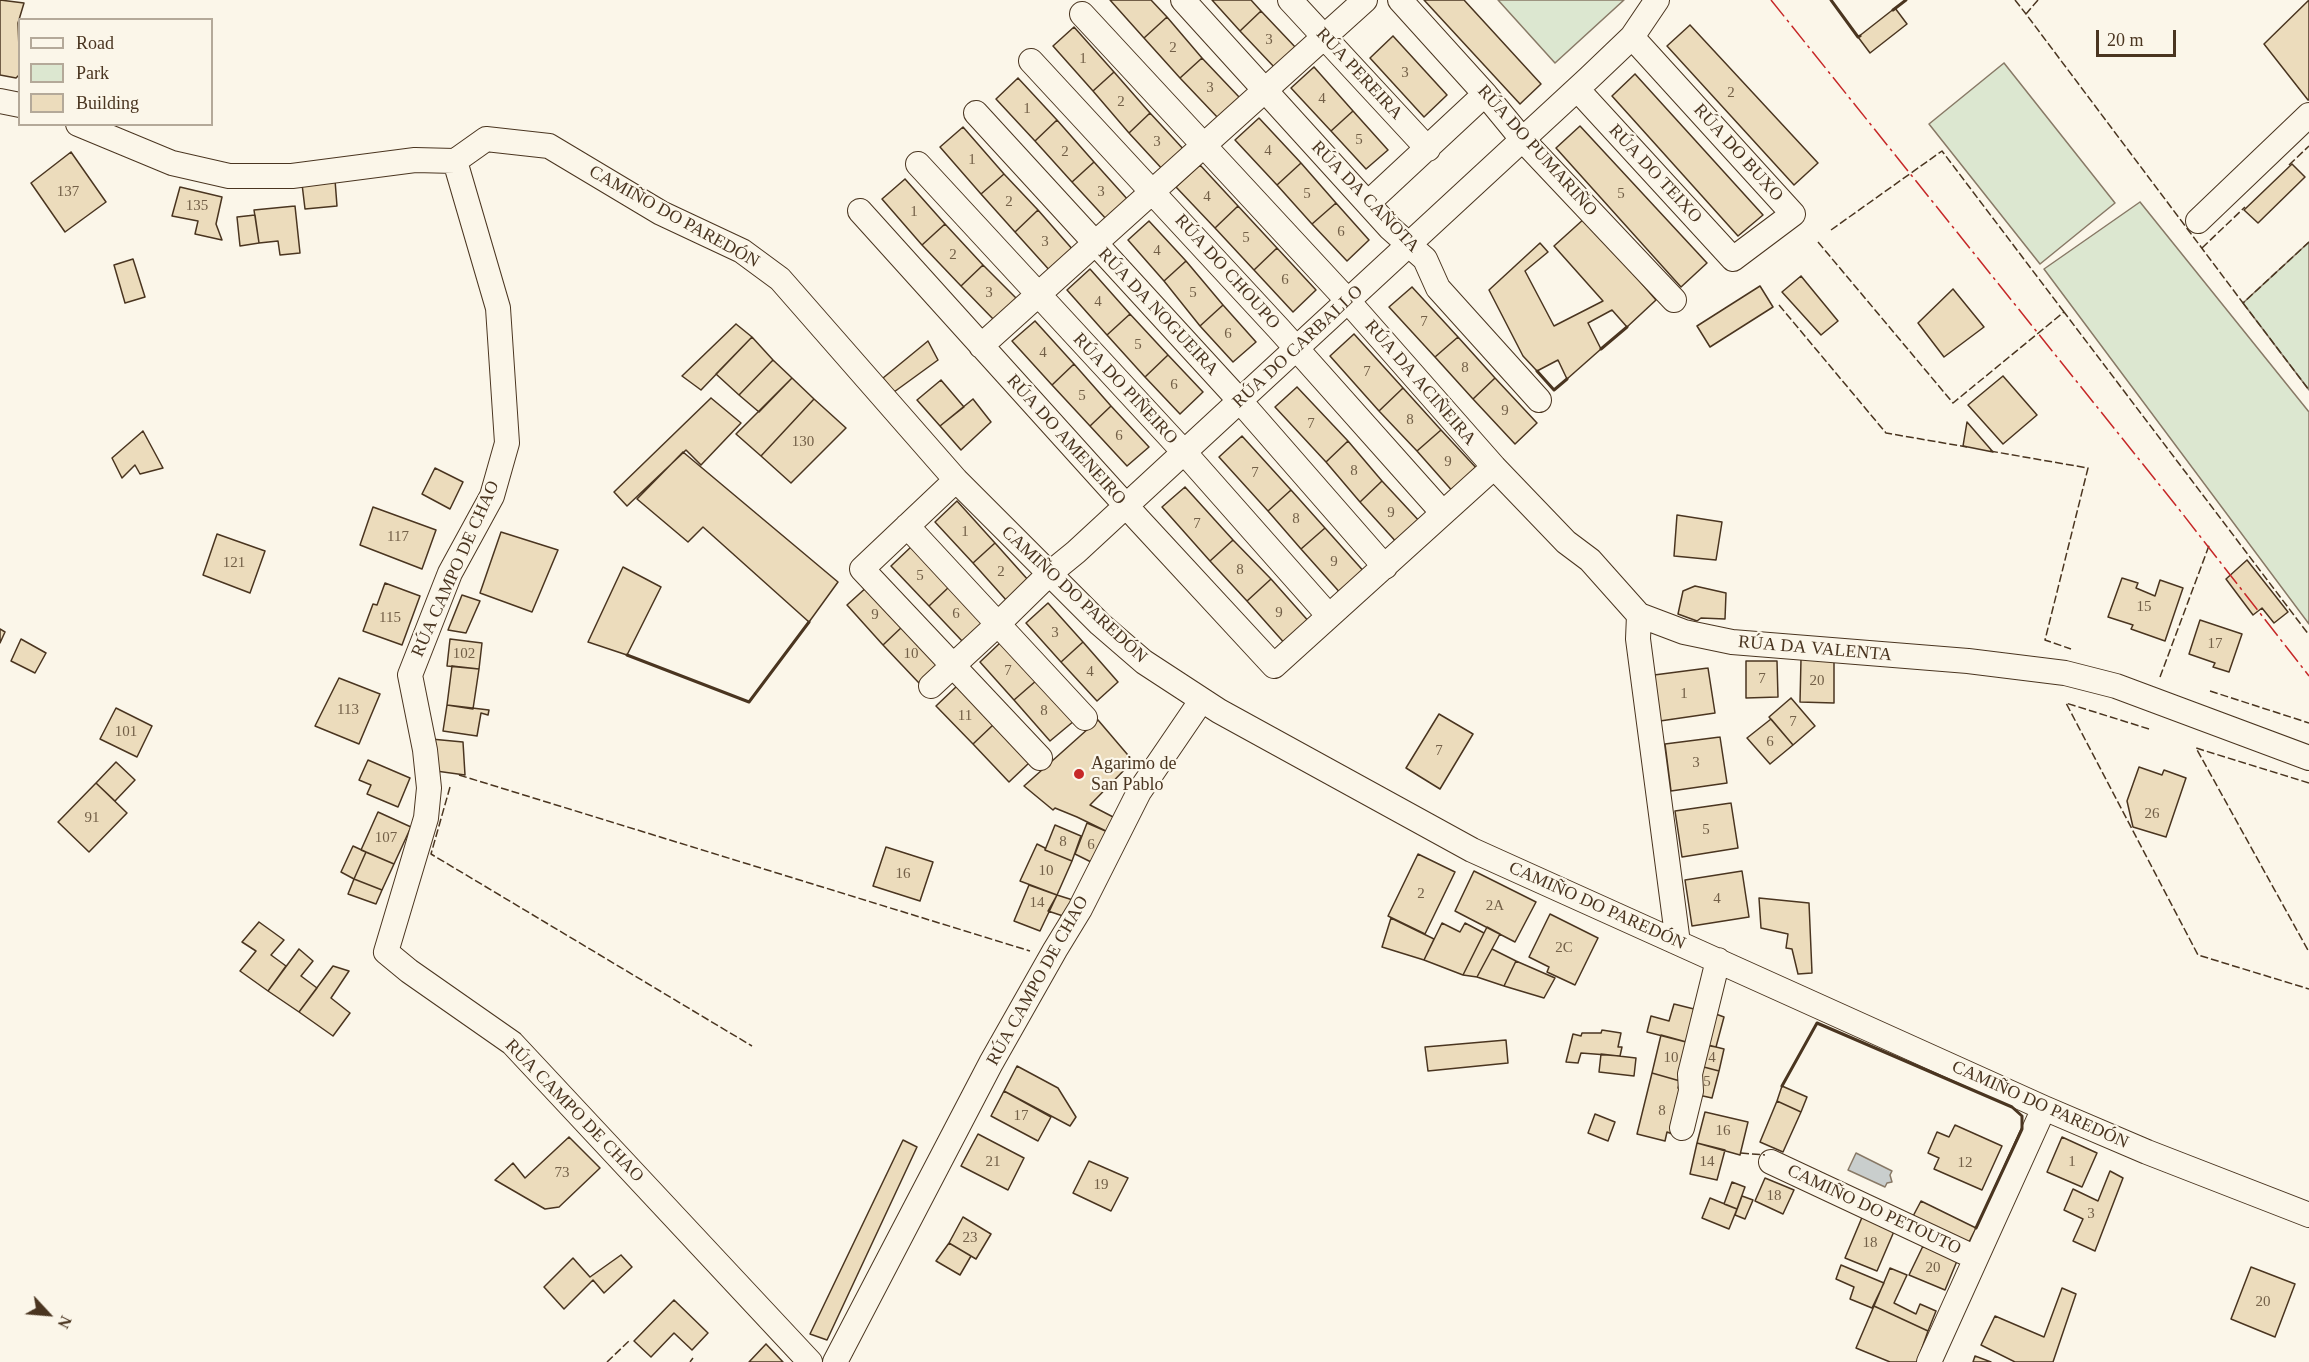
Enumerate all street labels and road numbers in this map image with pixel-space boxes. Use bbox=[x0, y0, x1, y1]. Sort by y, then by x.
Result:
street label: RÚA PEREIRA bbox=[1311, 24, 1407, 124]
street label: RÚA DO PUMARIÑO bbox=[1472, 81, 1602, 221]
street label: RÚA DO BUXO bbox=[1688, 100, 1788, 206]
street label: RÚA DO TEIXO bbox=[1604, 120, 1706, 228]
street label: RÚA DA CAÑOTA bbox=[1306, 137, 1424, 257]
street label: CAMIÑO DO PAREDÓN bbox=[585, 161, 763, 273]
street label: RÚA DO CHOUPO bbox=[1170, 210, 1284, 334]
street label: RÚA DA NOGUEIRA bbox=[1093, 244, 1223, 380]
street label: RÚA DO CARBALLO bbox=[1228, 281, 1368, 413]
street label: RÚA DA ACIÑEIRA bbox=[1360, 316, 1480, 450]
street label: RÚA DO PIÑEIRO bbox=[1068, 329, 1182, 449]
street label: RÚA DO AMENEIRO bbox=[1002, 370, 1130, 510]
street label: RÚA CAMPO DE CHAO bbox=[407, 478, 505, 660]
street label: CAMIÑO DO PAREDÓN bbox=[997, 522, 1151, 668]
street label: RÚA DA VALENTA bbox=[1737, 632, 1893, 666]
street label: CAMIÑO DO PAREDÓN bbox=[1505, 857, 1689, 955]
street label: RÚA CAMPO DE CHAO bbox=[982, 892, 1094, 1070]
street label: RÚA CAMPO DE CHAO bbox=[500, 1035, 648, 1187]
street label: CAMIÑO DO PAREDÓN bbox=[1948, 1056, 2132, 1154]
street label: CAMIÑO DO PETOUTO bbox=[1784, 1160, 1964, 1260]

